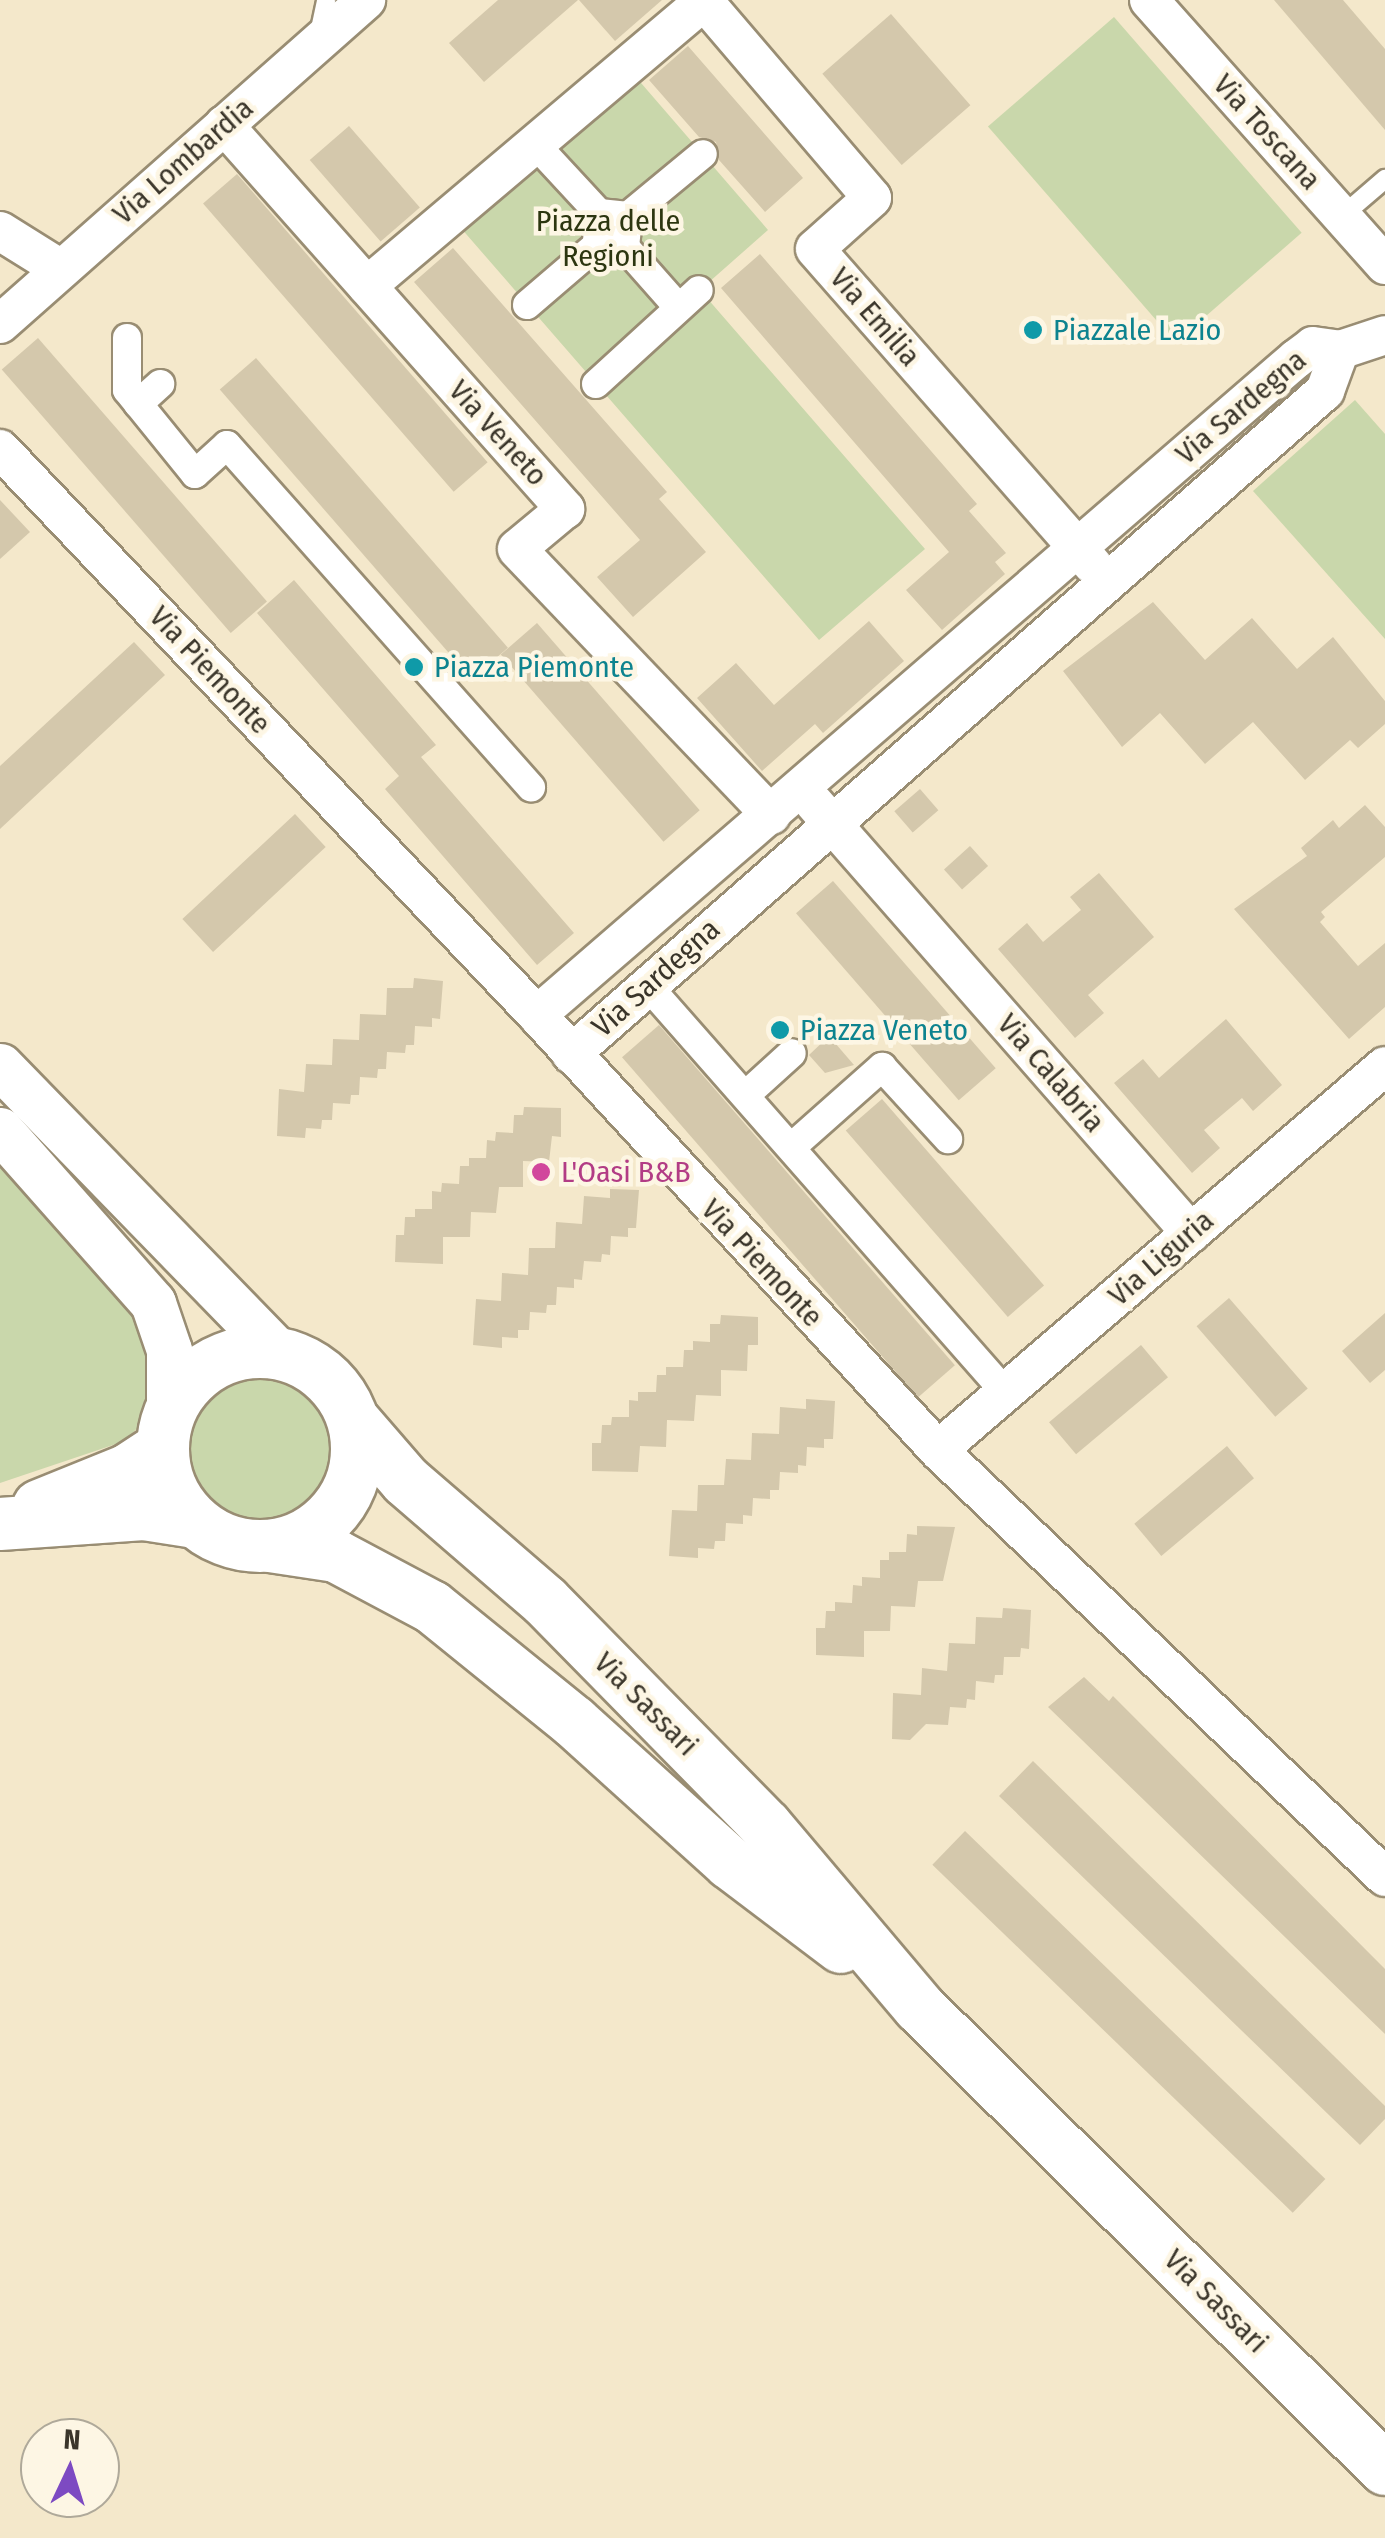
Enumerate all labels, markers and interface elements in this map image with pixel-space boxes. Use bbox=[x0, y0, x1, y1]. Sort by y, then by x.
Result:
street label: Via Toscana bbox=[1206, 67, 1328, 197]
street label: Via Lombardia bbox=[105, 90, 261, 232]
park label: Piazza delle Regioni bbox=[536, 203, 680, 274]
street label: Via Emilia bbox=[822, 260, 928, 374]
place label: Piazzale Lazio bbox=[1053, 312, 1221, 348]
marker: Piazzale Lazio bbox=[1022, 319, 1044, 341]
street label: Via Sardegna bbox=[1168, 342, 1314, 472]
street label: Via Veneto bbox=[441, 373, 555, 493]
street label: Via Piemonte bbox=[142, 599, 278, 741]
place label: Piazza Piemonte bbox=[434, 649, 634, 685]
marker: Piazza Piemonte bbox=[403, 656, 425, 678]
street label: Via Sardegna bbox=[585, 911, 727, 1045]
street label: Via Calabria bbox=[990, 1006, 1112, 1140]
place label: Piazza Veneto bbox=[800, 1012, 968, 1048]
marker: Piazza Veneto bbox=[769, 1019, 791, 1041]
place label: L'Oasi B&B bbox=[561, 1154, 691, 1190]
marker: L'Oasi B&B bbox=[530, 1161, 552, 1183]
street label: Via Piemonte bbox=[694, 1192, 830, 1334]
street label: Via Liguria bbox=[1101, 1203, 1221, 1313]
street label: Via Sassari bbox=[587, 1645, 705, 1763]
street label: Via Sassari bbox=[1157, 2242, 1275, 2360]
north arrow bbox=[20, 2418, 120, 2518]
text: N bbox=[62, 2423, 82, 2457]

